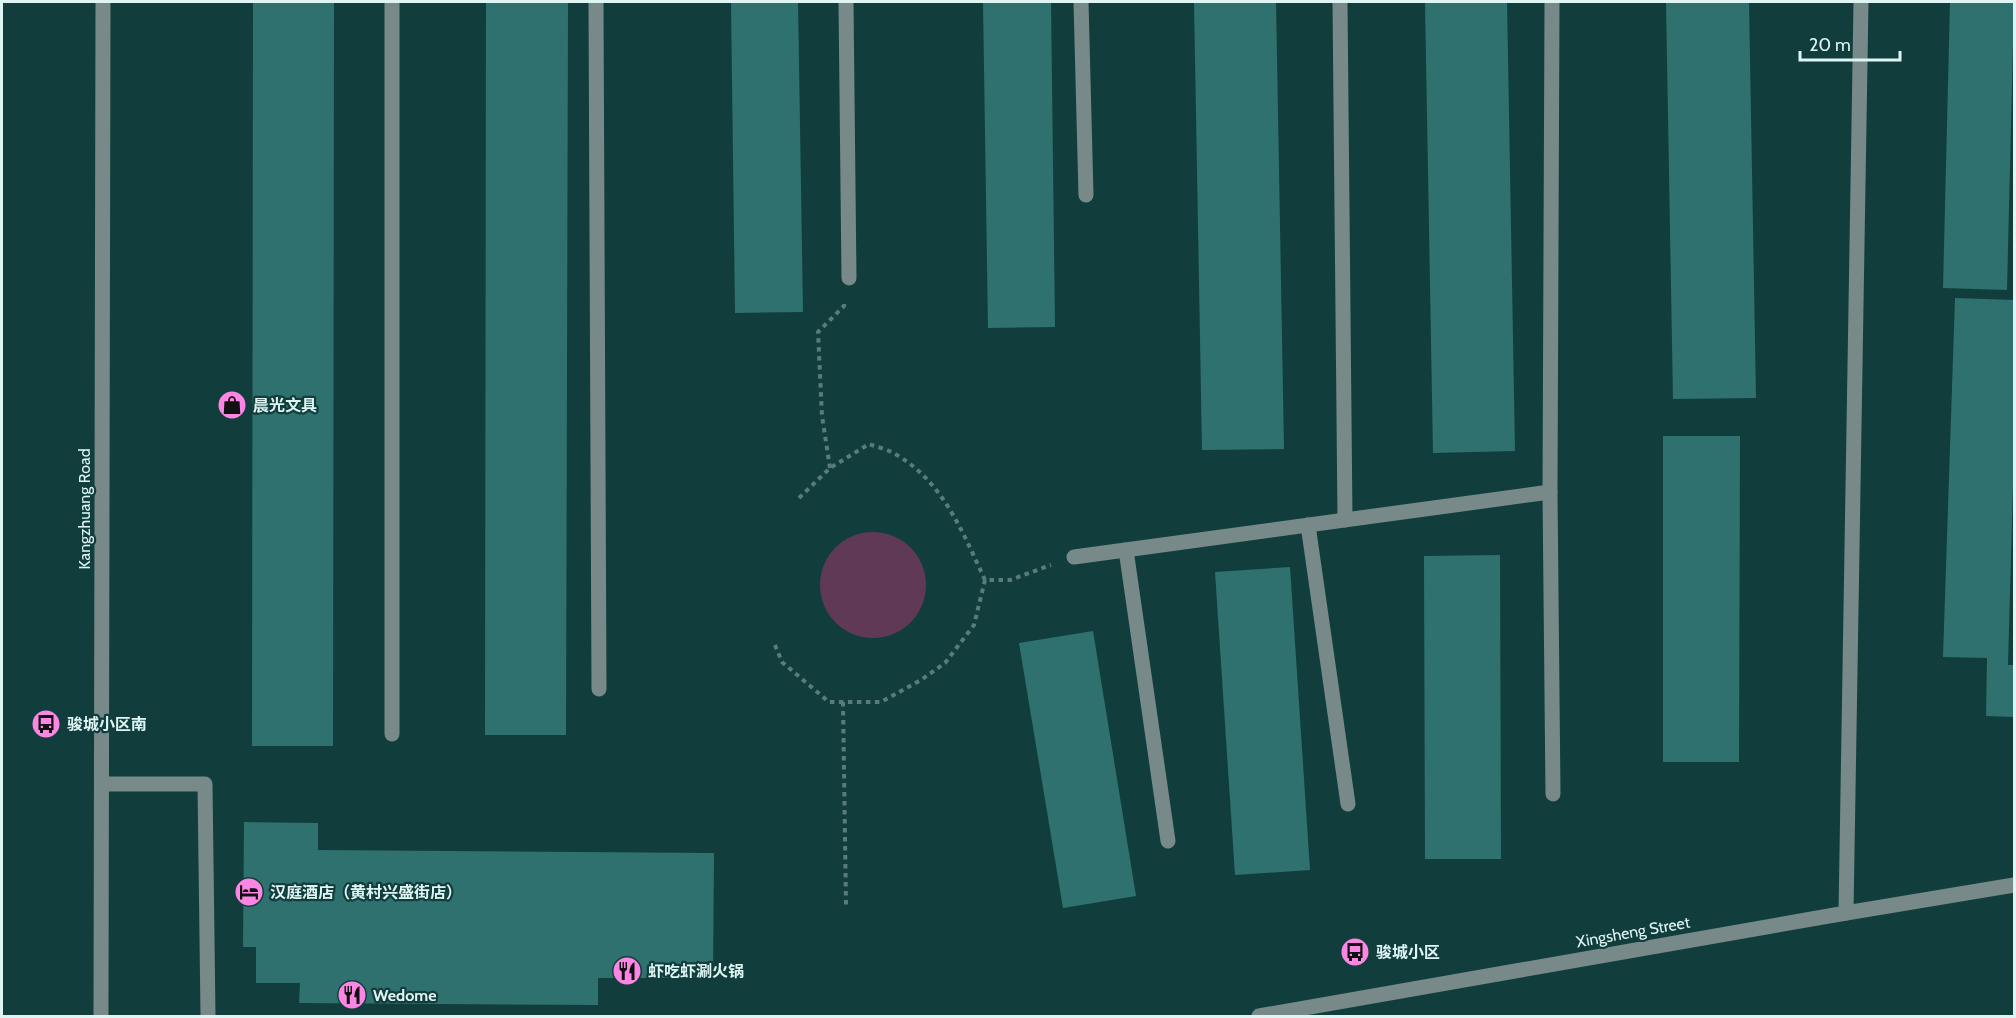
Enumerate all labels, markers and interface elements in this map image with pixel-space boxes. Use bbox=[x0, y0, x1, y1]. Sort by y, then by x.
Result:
scale bar bbox=[1800, 24, 1900, 62]
text: 20 m bbox=[1809, 34, 1851, 56]
shop icon: 晨光文具 bbox=[216, 389, 248, 421]
place label: 晨光文具 bbox=[253, 396, 317, 415]
street label: Kangzhuang Road bbox=[75, 448, 94, 570]
bus stop icon: 骏城小区南 bbox=[30, 708, 62, 740]
place label: 骏城小区南 bbox=[67, 715, 147, 734]
hotel icon: 汉庭酒店（黄村兴盛街店） bbox=[233, 876, 265, 908]
place label: 汉庭酒店（黄村兴盛街店） bbox=[270, 883, 462, 902]
street label: Xingsheng Street bbox=[1575, 913, 1692, 951]
bus stop icon: 骏城小区 bbox=[1339, 936, 1371, 968]
place label: 骏城小区 bbox=[1376, 943, 1440, 962]
restaurant icon: 虾吃虾涮火锅 bbox=[611, 955, 643, 987]
place label: 虾吃虾涮火锅 bbox=[648, 962, 744, 981]
restaurant icon: Wedome bbox=[336, 979, 368, 1011]
place label: Wedome bbox=[373, 986, 436, 1005]

